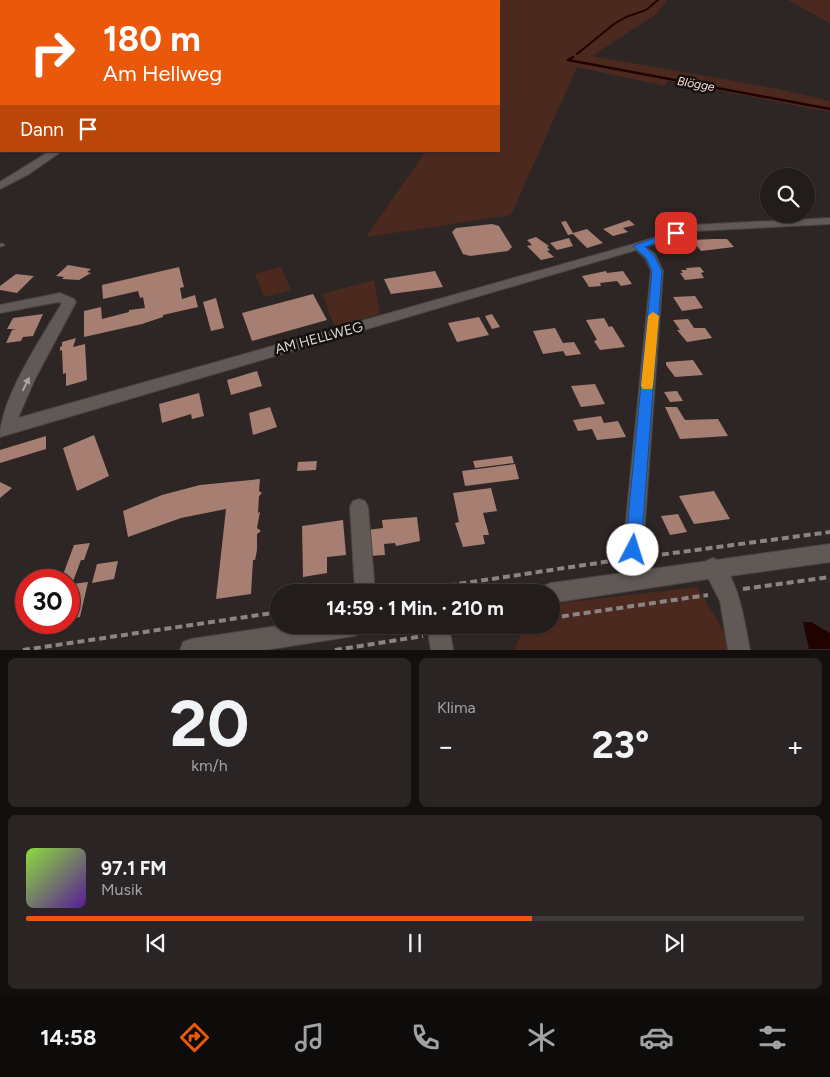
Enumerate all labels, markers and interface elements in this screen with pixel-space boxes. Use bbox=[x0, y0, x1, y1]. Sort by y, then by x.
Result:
text: 180 m bbox=[103, 18, 201, 60]
icon: right bbox=[20, 20, 85, 85]
text: Am Hellweg bbox=[103, 60, 222, 87]
water label: Blögge bbox=[676, 74, 716, 94]
icon: arrive bbox=[74, 115, 102, 143]
text: Dann bbox=[20, 118, 64, 141]
map controls bbox=[760, 168, 815, 223]
button: search bbox=[760, 168, 815, 223]
pin bbox=[655, 212, 697, 254]
icon: arrive bbox=[662, 219, 690, 247]
street label: AM HELLWEG bbox=[273, 318, 365, 358]
one-way arrow bbox=[22, 376, 30, 391]
position arrow bbox=[606, 523, 658, 575]
speed limit sign: 30 bbox=[15, 569, 80, 634]
text: 14:59 · 1 Min. · 210 m bbox=[326, 597, 504, 620]
text: 20 bbox=[170, 684, 249, 762]
text: Klima bbox=[437, 698, 476, 717]
text: 23° bbox=[592, 722, 649, 768]
text: − bbox=[437, 729, 454, 763]
text: + bbox=[787, 729, 804, 763]
text: km/h bbox=[191, 756, 228, 775]
text: 97.1 FM bbox=[101, 857, 167, 880]
text: Musik bbox=[101, 880, 142, 899]
icon: previous bbox=[142, 929, 170, 957]
icon: pause bbox=[401, 929, 429, 957]
icon: next bbox=[660, 929, 688, 957]
icon: directions bbox=[177, 1020, 212, 1055]
icon: music bbox=[292, 1020, 327, 1055]
icon: phone bbox=[408, 1020, 443, 1055]
icon: climate bbox=[524, 1020, 559, 1055]
icon: car bbox=[639, 1020, 674, 1055]
icon: filters bbox=[755, 1020, 790, 1055]
text: 14:58 bbox=[40, 1024, 96, 1051]

